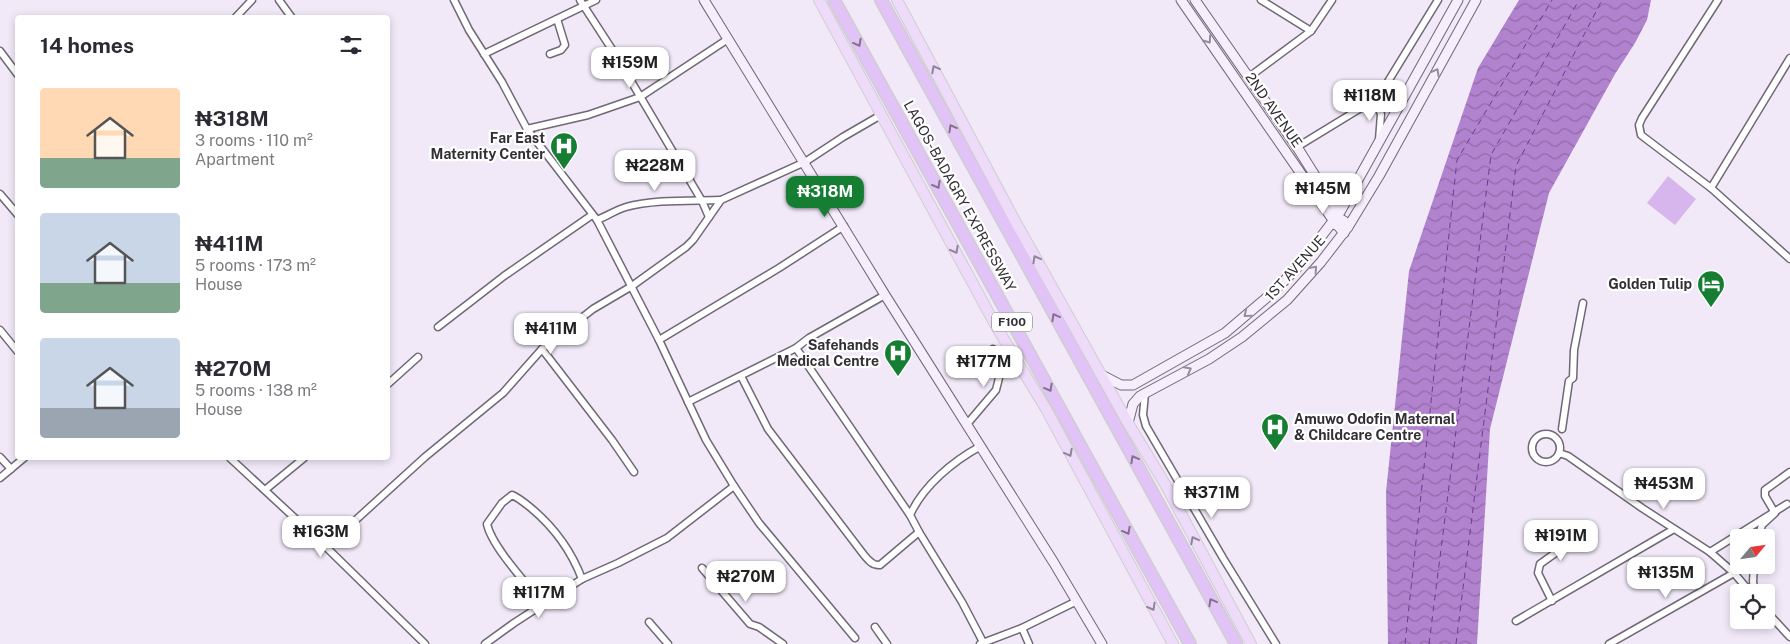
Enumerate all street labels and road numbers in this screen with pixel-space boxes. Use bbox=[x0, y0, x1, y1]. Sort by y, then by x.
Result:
street label: 2ND AVENUE bbox=[1242, 70, 1306, 150]
street label: LAGOS-BADAGRY EXPRESSWAY bbox=[901, 98, 1020, 295]
street label: 1ST AVENUE bbox=[1262, 232, 1328, 304]
road number: F100 bbox=[992, 313, 1032, 332]

